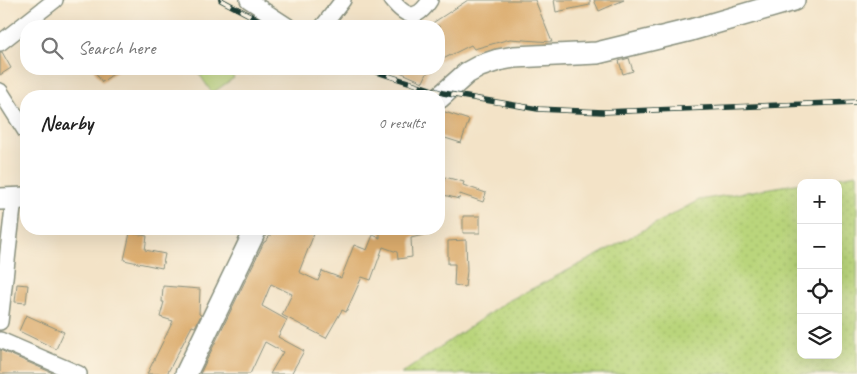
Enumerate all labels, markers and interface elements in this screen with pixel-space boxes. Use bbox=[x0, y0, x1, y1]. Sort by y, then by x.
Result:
search box bbox=[20, 20, 445, 75]
icon: search bbox=[38, 34, 66, 62]
text: Search here bbox=[78, 36, 155, 60]
text: Nearby bbox=[40, 110, 93, 136]
text: 0 results bbox=[378, 113, 425, 133]
map controls bbox=[797, 179, 842, 359]
button: + bbox=[797, 179, 842, 224]
button: − bbox=[797, 224, 842, 269]
button: locate bbox=[797, 269, 842, 314]
button: layers bbox=[797, 314, 842, 359]

